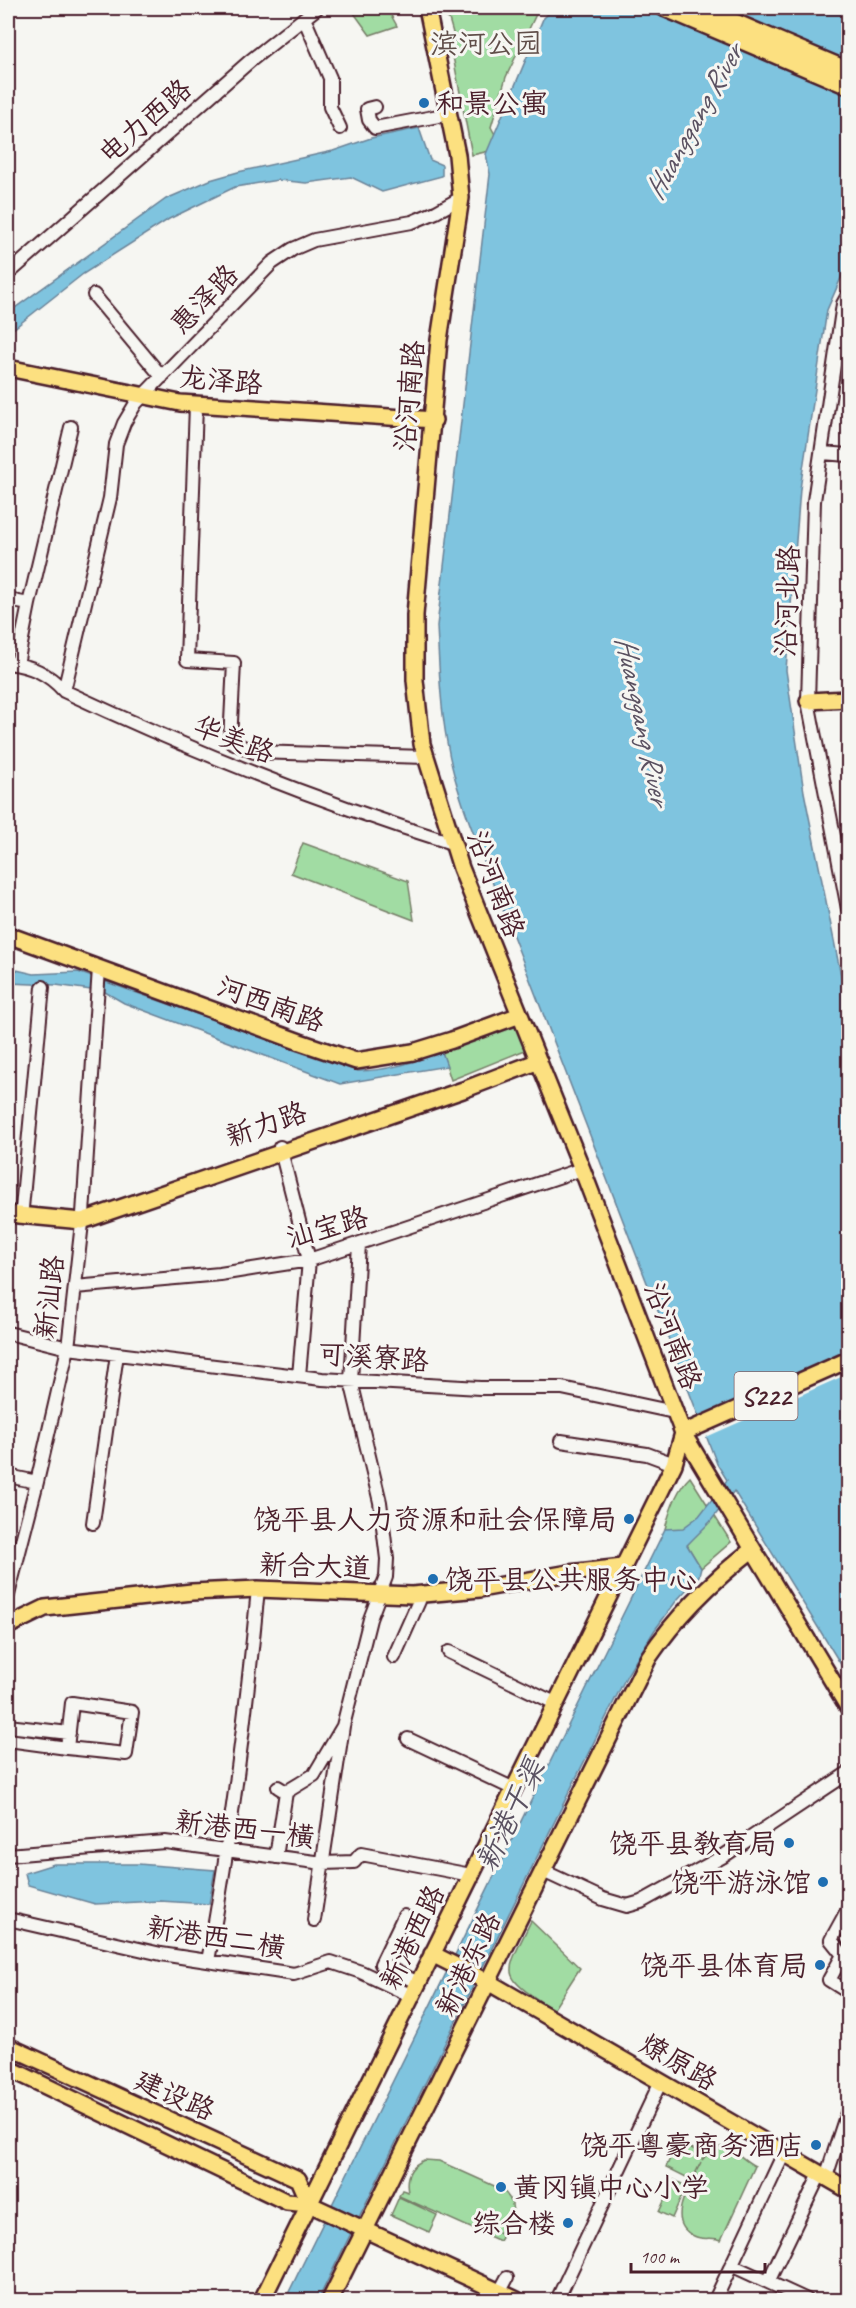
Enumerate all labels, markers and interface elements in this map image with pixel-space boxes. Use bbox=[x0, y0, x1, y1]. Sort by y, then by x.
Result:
park label: 滨河公园 bbox=[430, 26, 542, 61]
water label: Huanggang River bbox=[635, 34, 754, 206]
street label: 电力西路 bbox=[91, 71, 199, 171]
place label: 和景公寓 bbox=[436, 86, 548, 121]
marker: 和景公寓 bbox=[417, 96, 431, 110]
street label: 惠泽路 bbox=[162, 257, 246, 341]
street label: 沿河南路 bbox=[387, 339, 431, 453]
street label: 龙泽路 bbox=[178, 359, 264, 401]
street label: 沿河北路 bbox=[768, 544, 806, 658]
water label: Huanggang River bbox=[607, 633, 680, 813]
street label: 华美路 bbox=[189, 708, 279, 770]
street label: 沿河南路 bbox=[460, 825, 532, 943]
street label: 河西南路 bbox=[212, 968, 330, 1040]
street label: 新力路 bbox=[221, 1094, 311, 1154]
street label: 汕宝路 bbox=[282, 1199, 372, 1255]
street label: 新汕路 bbox=[27, 1253, 71, 1341]
street label: 沿河南路 bbox=[637, 1277, 709, 1395]
street label: 可溪寮路 bbox=[316, 1336, 430, 1378]
road number: S222 bbox=[734, 1372, 798, 1420]
place label: 饶平县人力资源和社会保障局 bbox=[253, 1502, 617, 1537]
marker: 饶平县人力资源和社会保障局 bbox=[622, 1512, 636, 1526]
street label: 新合大道 bbox=[258, 1547, 372, 1585]
place label: 饶平县公共服务中心 bbox=[445, 1562, 697, 1597]
marker: 饶平县公共服务中心 bbox=[426, 1572, 440, 1586]
water label: 新港干渠 bbox=[467, 1750, 555, 1877]
street label: 新港西一横 bbox=[173, 1803, 317, 1855]
place label: 饶平县教育局 bbox=[609, 1826, 777, 1861]
marker: 饶平县教育局 bbox=[782, 1836, 796, 1850]
place label: 饶平游泳馆 bbox=[671, 1865, 811, 1900]
marker: 饶平游泳馆 bbox=[816, 1875, 830, 1889]
street label: 新港西路 bbox=[372, 1879, 452, 1995]
street label: 新港东路 bbox=[428, 1906, 508, 2022]
street label: 新港西二横 bbox=[144, 1909, 288, 1965]
place label: 饶平县体育局 bbox=[640, 1948, 808, 1983]
marker: 饶平县体育局 bbox=[813, 1958, 827, 1972]
street label: 燎原路 bbox=[634, 2026, 724, 2098]
street label: 建设路 bbox=[130, 2062, 220, 2128]
place label: 饶平粤豪商务酒店 bbox=[580, 2128, 804, 2163]
marker: 饶平粤豪商务酒店 bbox=[809, 2138, 823, 2152]
place label: 黄冈镇中心小学 bbox=[513, 2170, 709, 2205]
marker: 黄冈镇中心小学 bbox=[494, 2180, 508, 2194]
place label: 综合楼 bbox=[472, 2206, 556, 2241]
marker: 综合楼 bbox=[561, 2216, 575, 2230]
scale bar bbox=[631, 2236, 764, 2274]
text: 100 m bbox=[640, 2246, 681, 2268]

